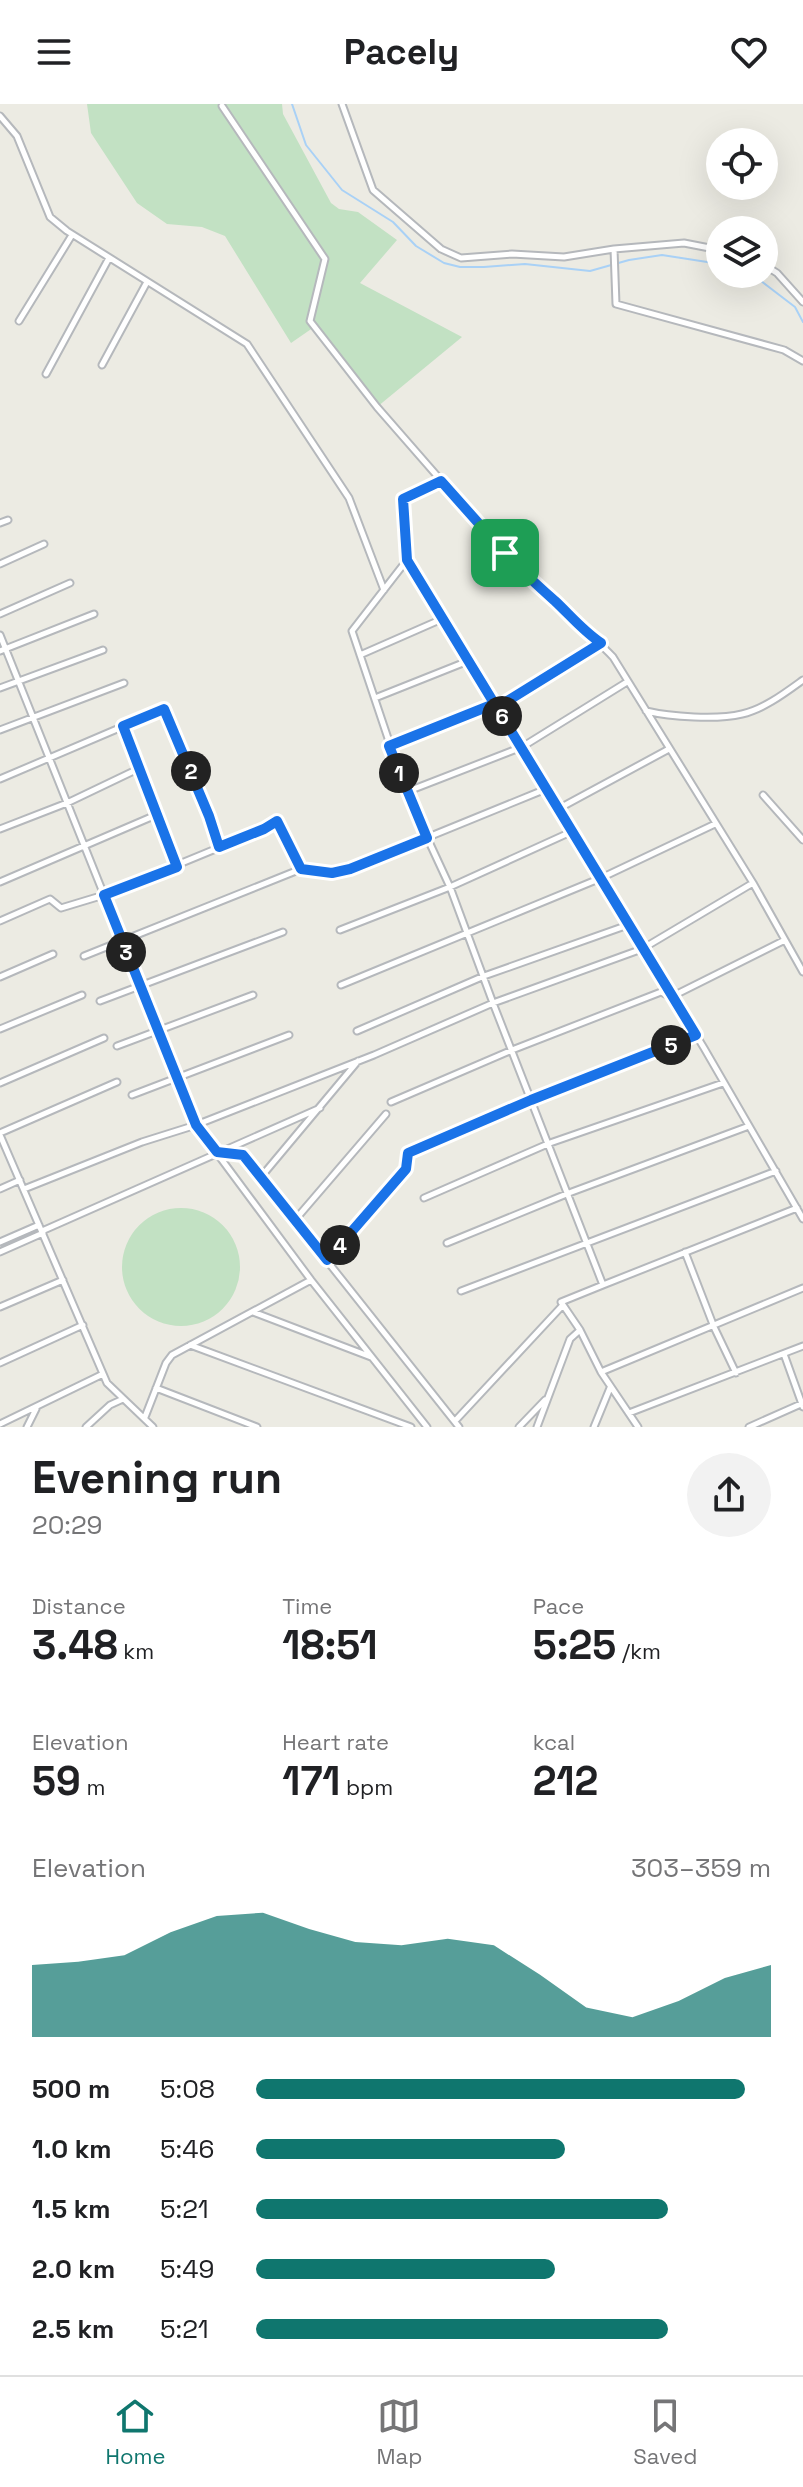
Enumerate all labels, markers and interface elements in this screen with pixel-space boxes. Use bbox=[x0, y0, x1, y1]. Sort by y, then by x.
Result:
text: Pacely bbox=[344, 29, 459, 75]
icon: menu bbox=[32, 30, 76, 74]
icon: heart bbox=[727, 30, 771, 74]
map controls bbox=[706, 128, 778, 288]
button: locate bbox=[706, 128, 778, 200]
button: layers bbox=[706, 216, 778, 288]
pin bbox=[471, 519, 539, 587]
icon: arrive bbox=[483, 531, 527, 575]
pin: 6 bbox=[482, 696, 522, 736]
text: 6 bbox=[495, 702, 509, 730]
pin: 2 bbox=[171, 751, 211, 791]
pin: 1 bbox=[379, 753, 419, 793]
text: 2 bbox=[184, 757, 198, 785]
text: 1 bbox=[394, 759, 404, 787]
pin: 3 bbox=[106, 932, 146, 972]
text: 3 bbox=[119, 938, 133, 966]
pin: 5 bbox=[651, 1025, 691, 1065]
text: 5 bbox=[664, 1031, 678, 1059]
pin: 4 bbox=[320, 1225, 360, 1265]
text: 4 bbox=[333, 1231, 347, 1259]
text: Evening run bbox=[32, 1450, 282, 1506]
button: share bbox=[687, 1453, 771, 1537]
text: 20:29 bbox=[32, 1508, 102, 1542]
text: Distance bbox=[32, 1592, 126, 1620]
text: Time bbox=[282, 1592, 332, 1620]
text: Pace bbox=[533, 1592, 584, 1620]
text: 3.48 bbox=[32, 1620, 118, 1671]
text: 18:51 bbox=[282, 1620, 378, 1671]
text: 5:25 bbox=[533, 1620, 616, 1671]
text: km bbox=[118, 1637, 154, 1665]
text: /km bbox=[616, 1637, 661, 1665]
text: Elevation bbox=[32, 1728, 128, 1756]
text: Heart rate bbox=[282, 1728, 389, 1756]
text: kcal bbox=[533, 1728, 575, 1756]
text: 59 bbox=[32, 1756, 81, 1807]
text: 171 bbox=[282, 1756, 340, 1807]
text: 212 bbox=[533, 1756, 598, 1807]
text: m bbox=[81, 1773, 105, 1801]
text: bpm bbox=[340, 1773, 393, 1801]
text: Elevation bbox=[32, 1851, 146, 1885]
text: 303–359 m bbox=[631, 1851, 771, 1885]
text: 500 m bbox=[32, 2072, 110, 2106]
text: 5:08 bbox=[160, 2072, 215, 2106]
text: 1.0 km bbox=[32, 2132, 112, 2166]
text: 5:46 bbox=[160, 2132, 214, 2166]
text: 1.5 km bbox=[32, 2192, 111, 2226]
text: 5:21 bbox=[160, 2192, 209, 2226]
text: 2.0 km bbox=[32, 2252, 115, 2286]
text: 5:49 bbox=[160, 2252, 214, 2286]
text: 2.5 km bbox=[32, 2312, 114, 2346]
text: 5:21 bbox=[160, 2312, 209, 2346]
tab: Home bbox=[106, 2394, 165, 2470]
tab: Map bbox=[376, 2394, 422, 2470]
tab: Saved bbox=[633, 2394, 698, 2470]

